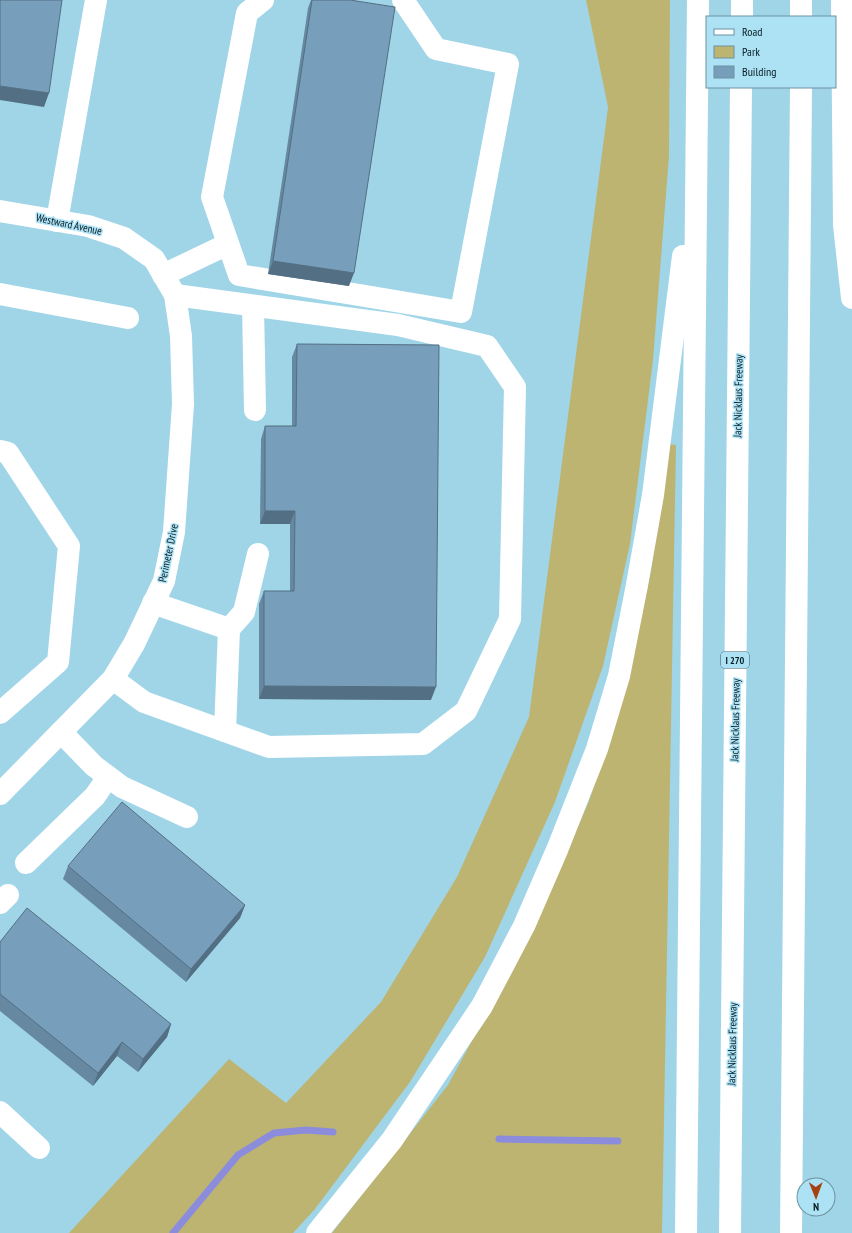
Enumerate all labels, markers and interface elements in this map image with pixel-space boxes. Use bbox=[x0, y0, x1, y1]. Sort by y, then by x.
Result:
legend bbox=[706, 16, 836, 88]
text: Road bbox=[742, 24, 762, 39]
text: Park bbox=[742, 44, 760, 59]
text: Building bbox=[742, 64, 777, 79]
street label: Westward Avenue bbox=[35, 210, 104, 238]
street label: Jack Nicklaus Freeway bbox=[730, 353, 746, 439]
street label: Perimeter Drive bbox=[155, 522, 181, 583]
road number: I 270 bbox=[721, 652, 749, 668]
street label: Jack Nicklaus Freeway bbox=[727, 677, 743, 763]
street label: Jack Nicklaus Freeway bbox=[724, 1001, 740, 1087]
north arrow bbox=[796, 1177, 836, 1217]
text: N bbox=[813, 1200, 819, 1214]

